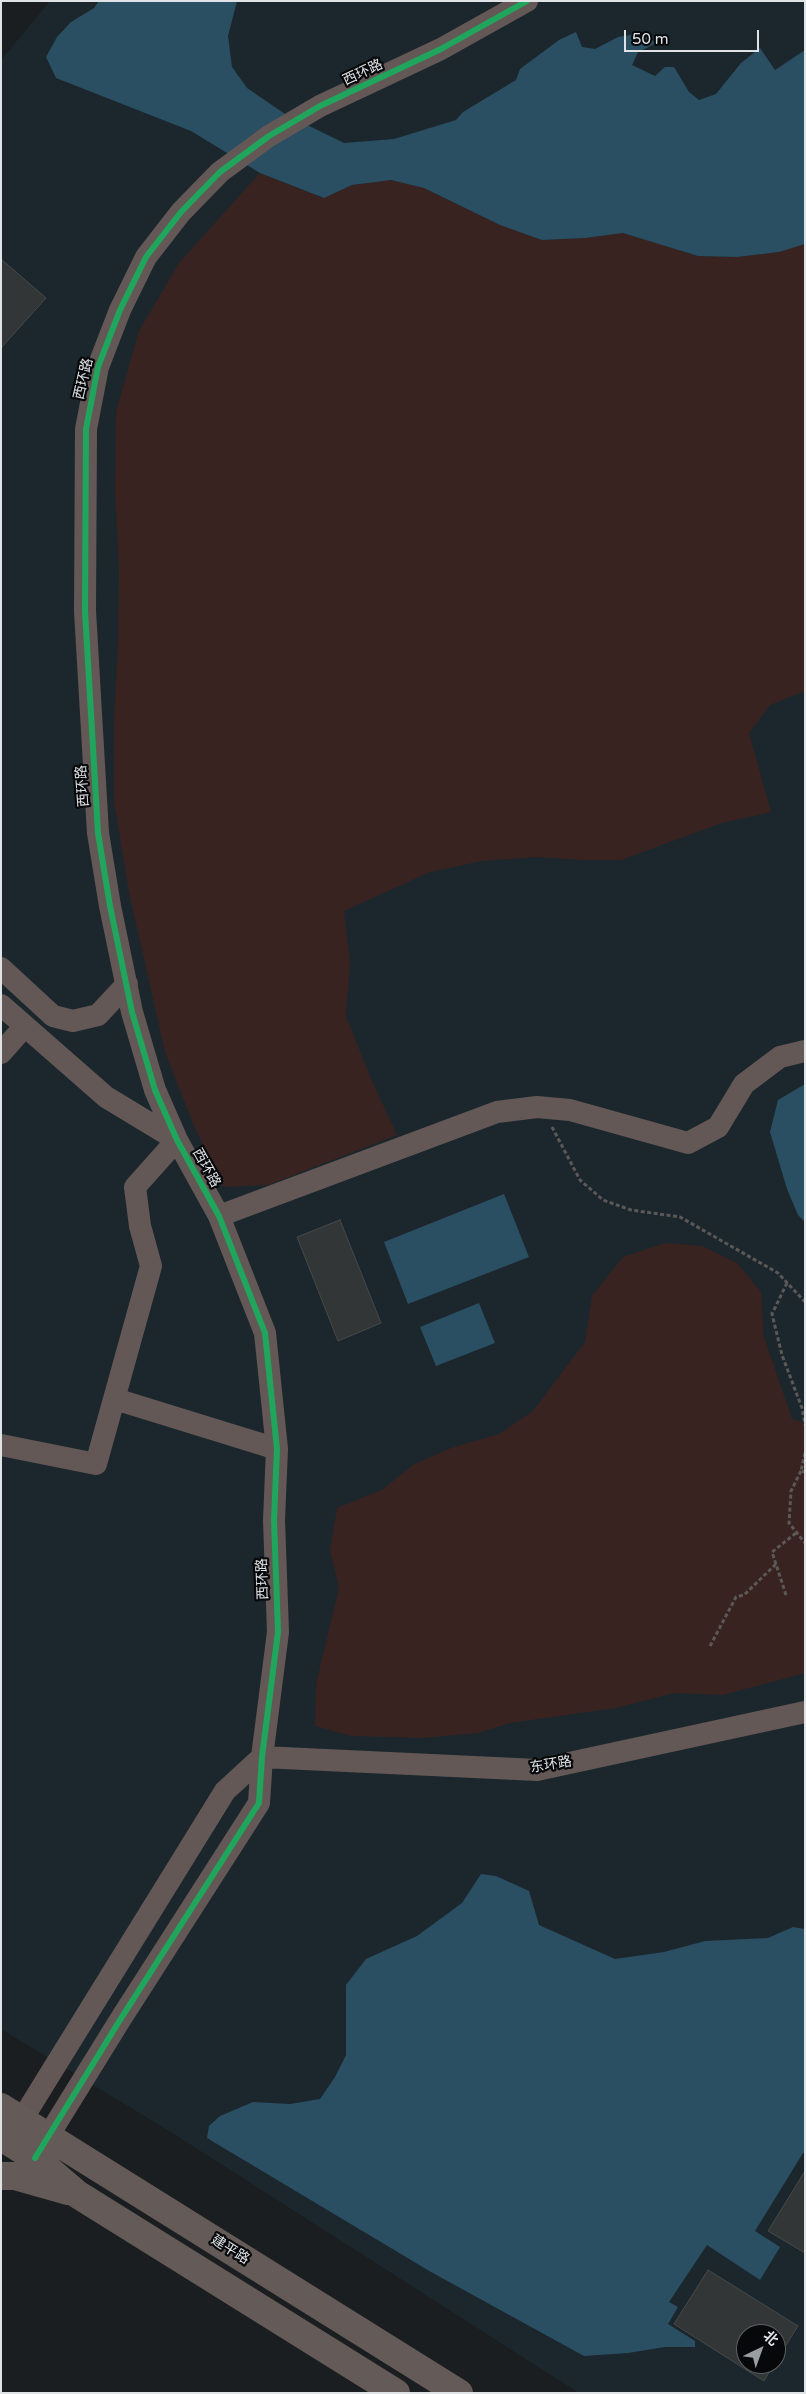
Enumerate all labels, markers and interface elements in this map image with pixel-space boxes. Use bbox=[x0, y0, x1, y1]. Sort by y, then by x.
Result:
scale bar bbox=[626, 20, 761, 52]
text: 50 m bbox=[632, 30, 669, 48]
street label: 西环路 bbox=[340, 57, 386, 89]
street label: 西环路 bbox=[71, 357, 97, 401]
street label: 西环路 bbox=[73, 764, 93, 808]
street label: 西环路 bbox=[188, 1146, 224, 1190]
street label: 西环路 bbox=[254, 1558, 272, 1600]
street label: 东环路 bbox=[529, 1753, 573, 1777]
street label: 建平路 bbox=[208, 2232, 252, 2268]
north arrow bbox=[736, 2324, 786, 2374]
text: 北 bbox=[760, 2327, 782, 2349]

